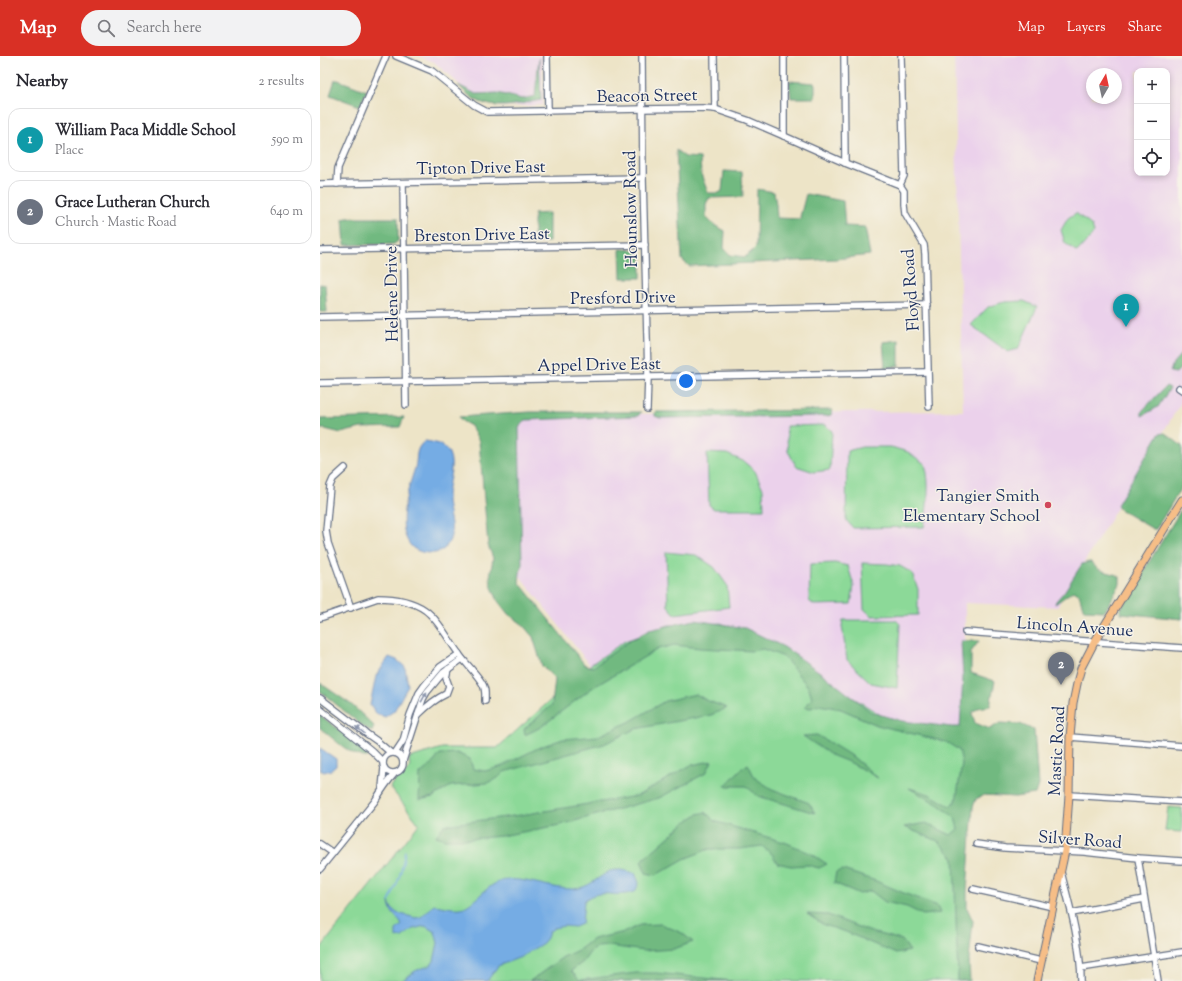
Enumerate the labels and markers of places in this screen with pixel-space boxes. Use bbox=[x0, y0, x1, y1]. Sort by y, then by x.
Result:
pin: 1 bbox=[1113, 294, 1139, 327]
place label: Tangier Smith Elementary School bbox=[903, 485, 1040, 529]
marker: Tangier Smith Elementary School bbox=[1043, 500, 1053, 510]
pin: 2 bbox=[1048, 652, 1074, 685]

